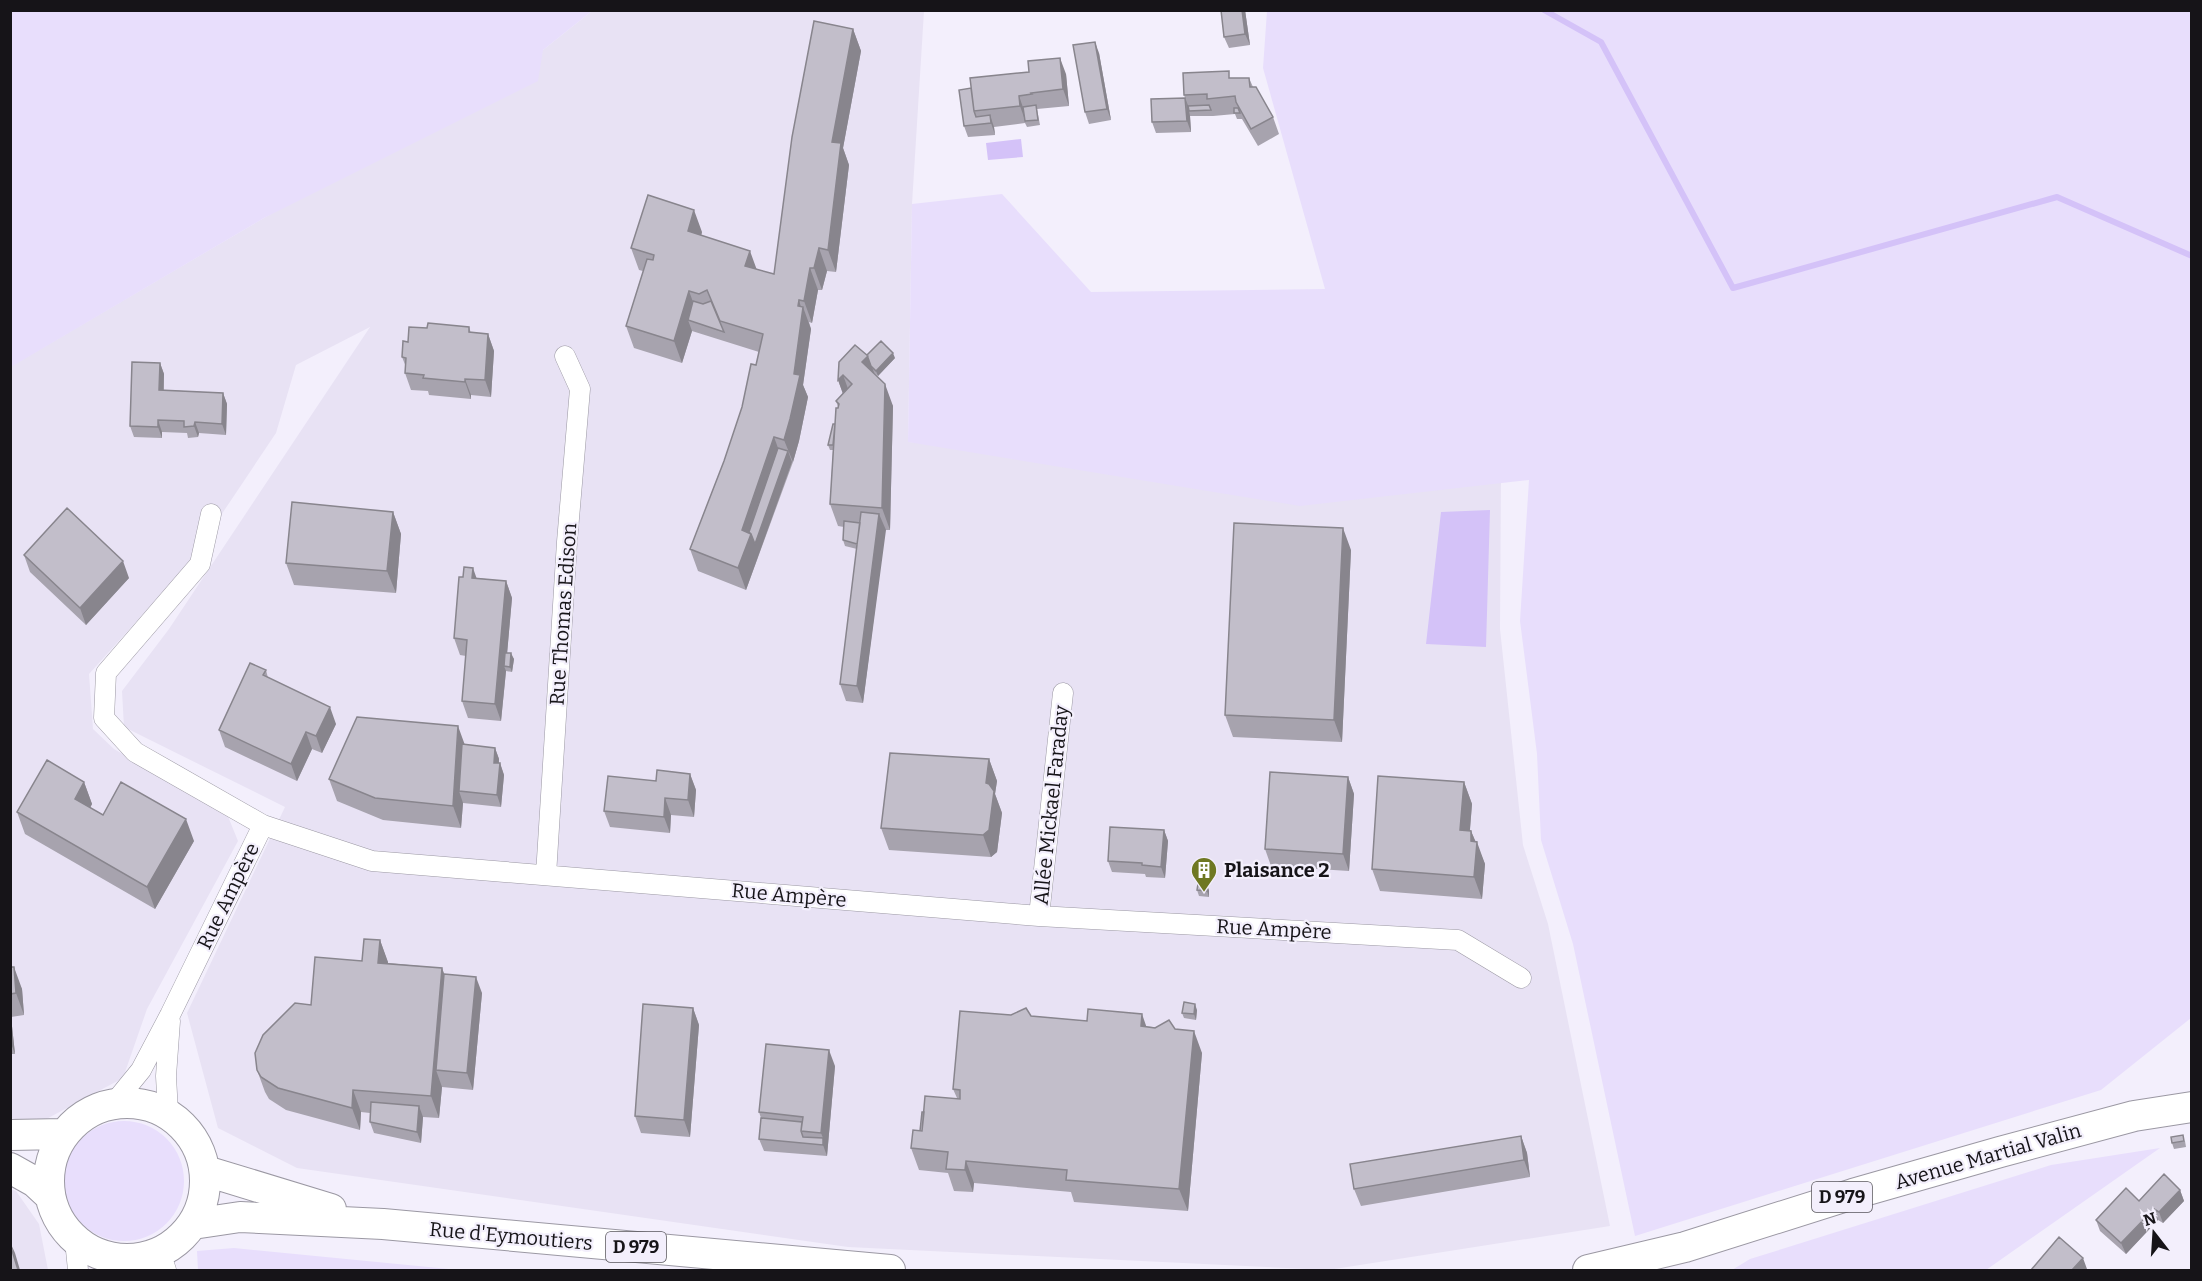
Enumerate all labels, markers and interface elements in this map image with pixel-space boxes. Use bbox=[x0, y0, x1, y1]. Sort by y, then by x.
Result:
street label: Rue Thomas Edison bbox=[545, 522, 581, 706]
street label: Allée Mickael Faraday bbox=[1029, 704, 1073, 906]
street label: Rue Ampère bbox=[192, 839, 264, 953]
building icon: Plaisance 2 bbox=[1189, 855, 1219, 893]
place label: Plaisance 2 bbox=[1224, 858, 1330, 882]
street label: Rue Ampère bbox=[731, 878, 847, 912]
street label: Rue Ampère bbox=[1216, 914, 1332, 944]
street label: Avenue Martial Valin bbox=[1892, 1118, 2084, 1194]
road number: D 979 bbox=[1812, 1182, 1872, 1212]
north arrow bbox=[2124, 1203, 2184, 1263]
text: N bbox=[2141, 1208, 2158, 1230]
street label: Rue d'Eymoutiers bbox=[428, 1217, 594, 1255]
road number: D 979 bbox=[606, 1232, 666, 1262]

